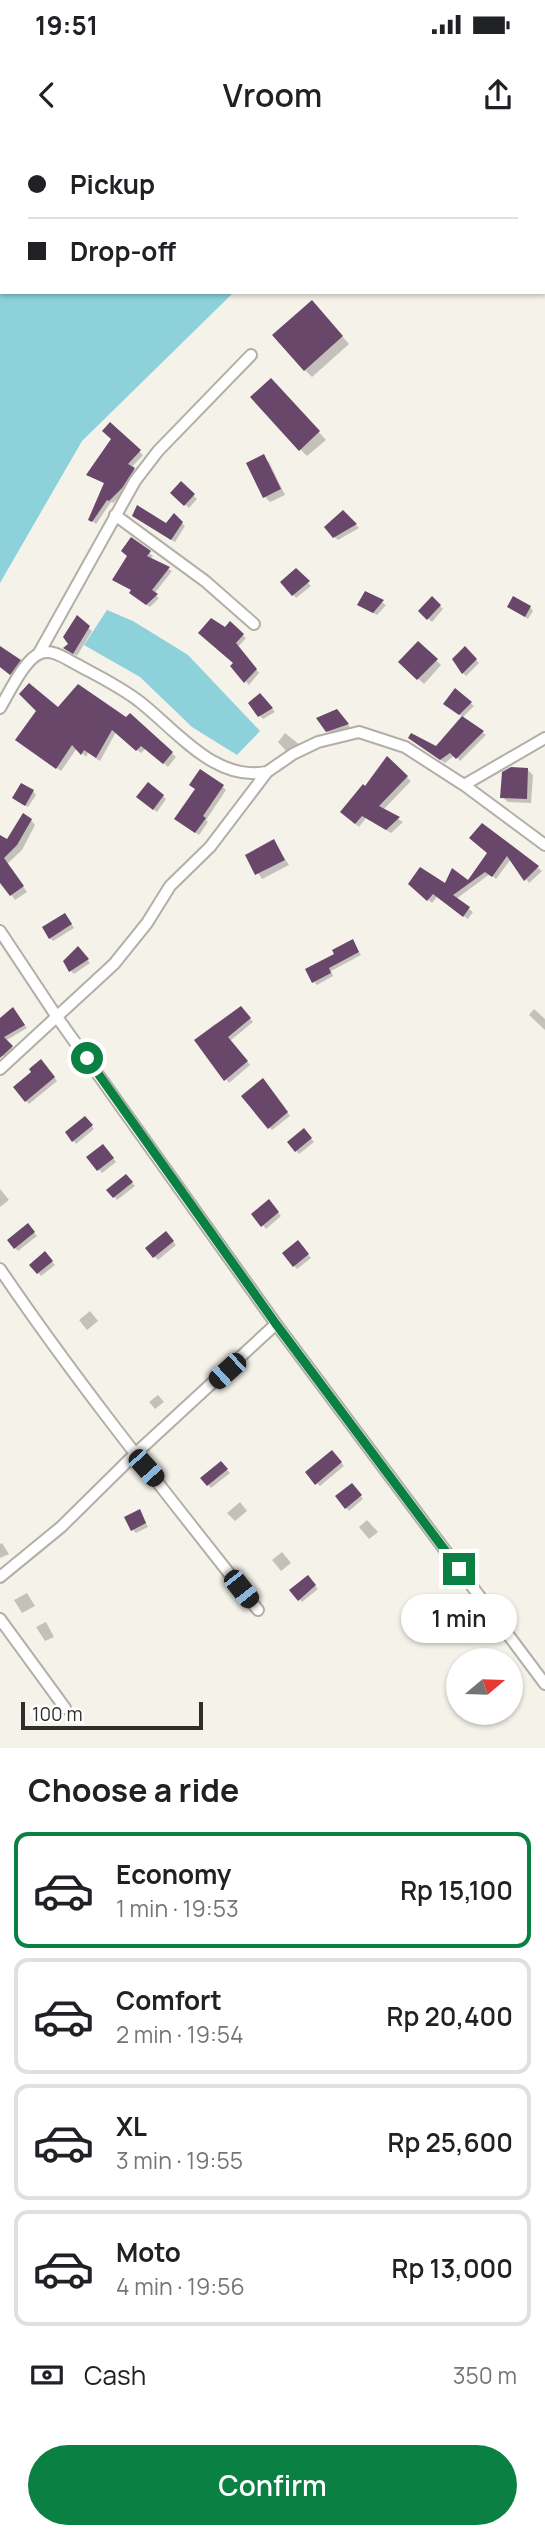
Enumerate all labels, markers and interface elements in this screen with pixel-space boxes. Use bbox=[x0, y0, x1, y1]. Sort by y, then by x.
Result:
text: 19:51 bbox=[35, 7, 98, 43]
text: Vroom bbox=[223, 73, 322, 117]
icon: back bbox=[28, 76, 66, 114]
icon: share bbox=[479, 76, 517, 114]
text: Pickup bbox=[70, 166, 155, 202]
text: Drop-off bbox=[70, 233, 176, 269]
route start bbox=[71, 1042, 103, 1074]
car bbox=[205, 1349, 250, 1393]
car bbox=[125, 1445, 168, 1491]
route end bbox=[443, 1553, 475, 1585]
car bbox=[220, 1566, 263, 1612]
callout: 1 min bbox=[401, 1594, 517, 1642]
text: 1 min bbox=[432, 1602, 486, 1634]
north arrow bbox=[446, 1648, 523, 1726]
map controls bbox=[446, 1648, 523, 1725]
scale bar bbox=[21, 1699, 203, 1731]
text: 100 m bbox=[32, 1701, 83, 1727]
text: Choose a ride bbox=[28, 1768, 239, 1812]
text: Economy bbox=[116, 1856, 231, 1892]
icon: car bbox=[32, 1859, 95, 1922]
text: Rp 15,100 bbox=[400, 1872, 513, 1908]
text: 1 min · 19:53 bbox=[116, 1892, 239, 1924]
text: Comfort bbox=[116, 1982, 222, 2018]
icon: car bbox=[32, 1985, 95, 2048]
text: Rp 20,400 bbox=[387, 1998, 513, 2034]
text: 2 min · 19:54 bbox=[116, 2018, 244, 2050]
text: XL bbox=[116, 2108, 147, 2144]
icon: car bbox=[32, 2111, 95, 2174]
text: Rp 25,600 bbox=[388, 2124, 513, 2160]
text: 3 min · 19:55 bbox=[116, 2144, 243, 2176]
text: Moto bbox=[116, 2234, 181, 2270]
icon: car bbox=[32, 2237, 95, 2300]
text: Rp 13,000 bbox=[392, 2250, 513, 2286]
text: 4 min · 19:56 bbox=[116, 2270, 245, 2302]
icon: cash bbox=[28, 2356, 66, 2394]
text: Cash bbox=[84, 2357, 146, 2393]
text: 350 m bbox=[453, 2359, 517, 2391]
button: Confirm bbox=[28, 2445, 517, 2525]

